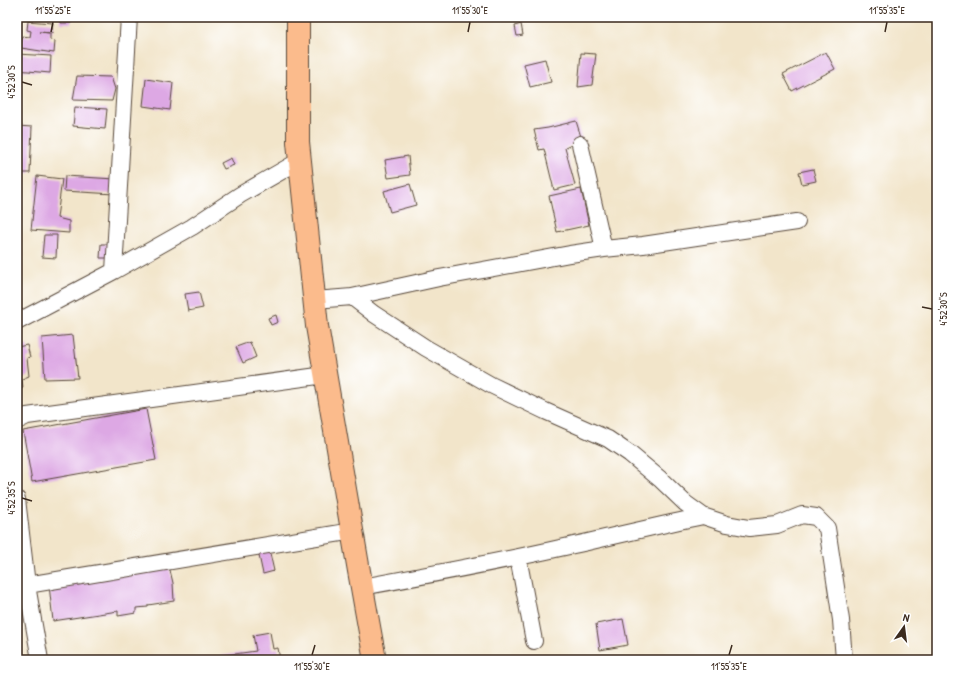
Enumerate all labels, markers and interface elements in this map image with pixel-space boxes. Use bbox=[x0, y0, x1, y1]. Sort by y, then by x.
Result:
text: 11°55'25"E bbox=[35, 4, 72, 17]
text: 11°55'30"E bbox=[452, 4, 489, 17]
text: 11°55'35"E bbox=[869, 4, 905, 17]
text: 4°52'30"S bbox=[5, 65, 18, 99]
text: 4°52'30"S bbox=[937, 292, 950, 326]
text: 4°52'35"S bbox=[5, 481, 18, 514]
north arrow bbox=[884, 607, 924, 647]
text: N bbox=[902, 610, 911, 625]
text: 11°55'30"E bbox=[294, 660, 331, 673]
text: 11°55'35"E bbox=[711, 660, 747, 673]

